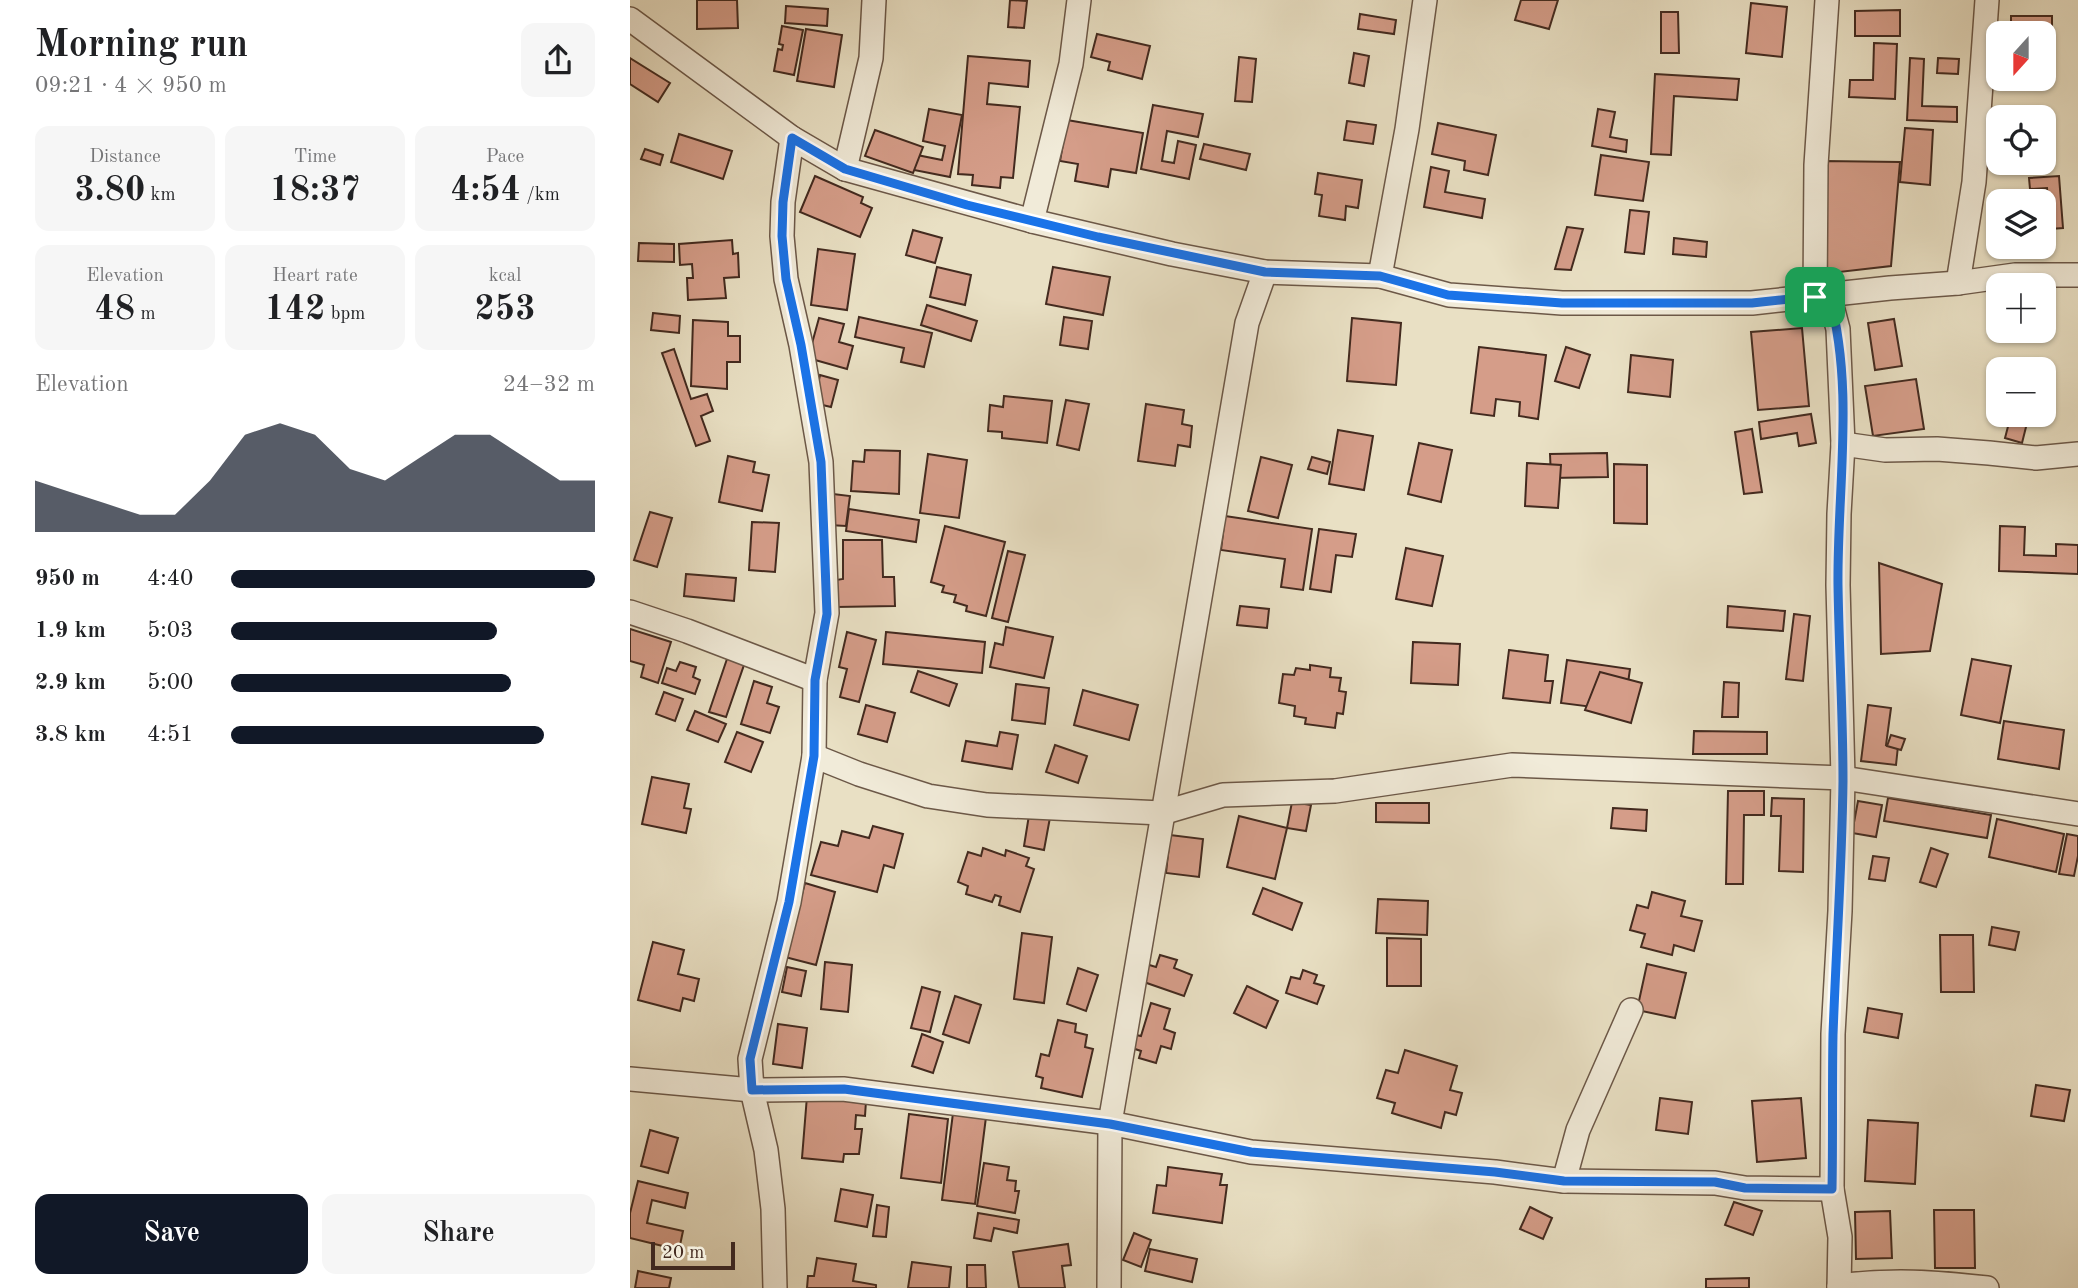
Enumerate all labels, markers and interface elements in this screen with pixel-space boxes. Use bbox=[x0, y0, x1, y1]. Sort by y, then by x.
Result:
north arrow bbox=[1986, 21, 2056, 91]
map controls bbox=[1986, 21, 2056, 427]
button: share bbox=[521, 23, 595, 97]
text: Morning run bbox=[35, 27, 248, 65]
text: 09:21 · 4 × 950 m bbox=[35, 74, 227, 97]
button: locate bbox=[1986, 105, 2056, 175]
text: Distance bbox=[89, 148, 161, 167]
text: Time bbox=[294, 148, 336, 167]
text: Pace bbox=[486, 148, 524, 167]
text: 3.80 bbox=[75, 173, 145, 208]
text: 18:37 bbox=[269, 173, 361, 208]
text: 4:54 bbox=[450, 173, 521, 208]
text: km bbox=[145, 186, 176, 205]
text: /km bbox=[521, 186, 560, 205]
button: layers bbox=[1986, 189, 2056, 259]
text: Elevation bbox=[86, 267, 164, 286]
text: Heart rate bbox=[272, 267, 358, 286]
text: kcal bbox=[489, 267, 521, 286]
pin bbox=[1785, 267, 1845, 327]
button: + bbox=[1986, 273, 2056, 343]
icon: arrive bbox=[1796, 278, 1834, 316]
text: 48 bbox=[94, 292, 135, 327]
text: 142 bbox=[265, 292, 325, 327]
text: 253 bbox=[475, 292, 535, 327]
text: m bbox=[135, 305, 156, 324]
text: bpm bbox=[325, 305, 365, 324]
button: − bbox=[1986, 357, 2056, 427]
text: Elevation bbox=[35, 373, 129, 396]
text: 24–32 m bbox=[503, 373, 595, 396]
text: 950 m bbox=[35, 567, 100, 590]
text: 4:40 bbox=[147, 567, 193, 590]
text: 1.9 km bbox=[35, 619, 106, 642]
text: 5:03 bbox=[147, 619, 193, 642]
text: 2.9 km bbox=[35, 671, 106, 694]
text: 5:00 bbox=[147, 671, 193, 694]
text: 3.8 km bbox=[35, 723, 106, 746]
text: 4:51 bbox=[147, 723, 193, 746]
button: Save bbox=[35, 1194, 308, 1274]
button: Share bbox=[322, 1194, 595, 1274]
scale bar bbox=[651, 1239, 735, 1271]
text: 20 m bbox=[662, 1244, 704, 1263]

